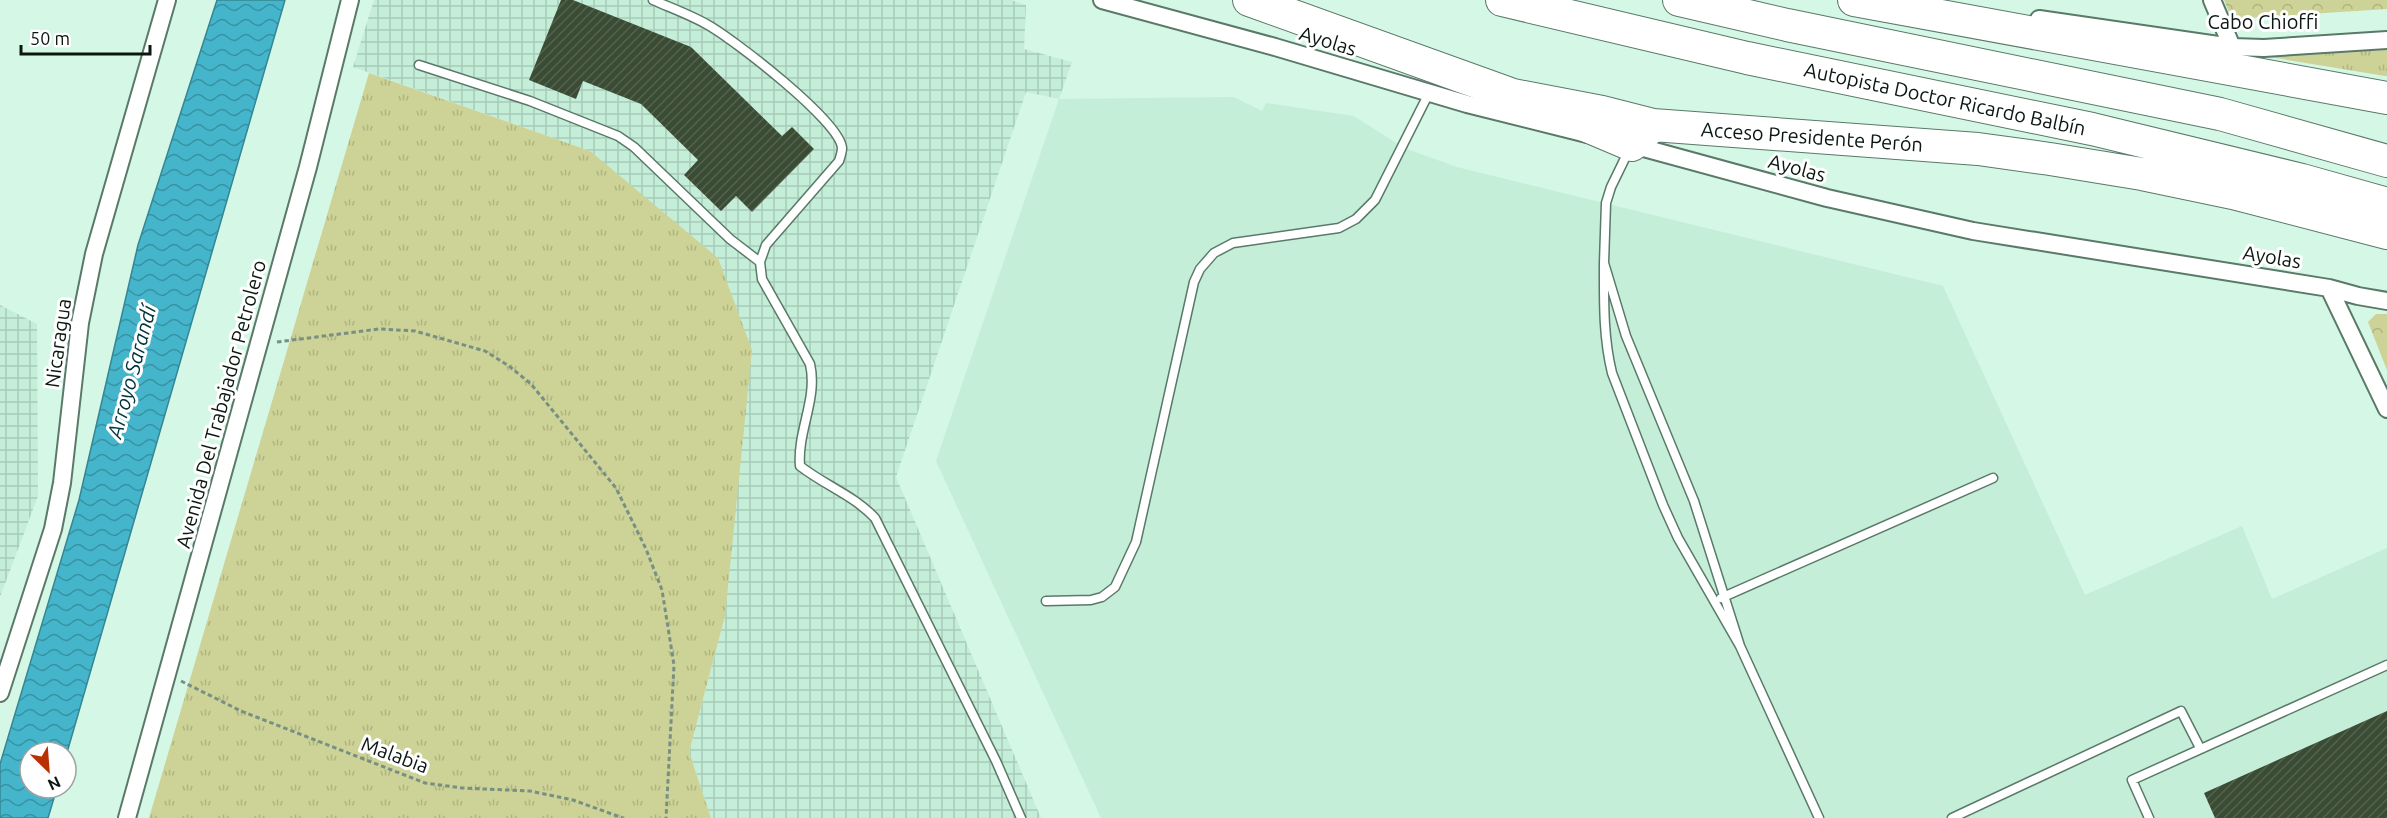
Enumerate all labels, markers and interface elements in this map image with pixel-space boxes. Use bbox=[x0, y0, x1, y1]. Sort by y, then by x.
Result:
street label: Cabo Chioffi bbox=[2208, 10, 2318, 33]
scale bar bbox=[21, 18, 150, 56]
street label: Ayolas bbox=[1297, 21, 1359, 60]
text: 50 m bbox=[30, 28, 70, 48]
street label: Autopista Doctor Ricardo Balbín bbox=[1802, 57, 2088, 140]
street label: Acceso Presidente Perón bbox=[1700, 117, 1924, 156]
street label: Ayolas bbox=[1766, 149, 1828, 186]
street label: Ayolas bbox=[2241, 241, 2303, 272]
street label: Avenida Del Trabajador Petrolero bbox=[171, 257, 270, 551]
street label: Nicaragua bbox=[40, 297, 75, 389]
water label: Arroyo Sarandí bbox=[101, 300, 161, 442]
street label: Malabia bbox=[358, 732, 432, 777]
north arrow bbox=[18, 740, 78, 800]
text: N bbox=[45, 773, 64, 794]

